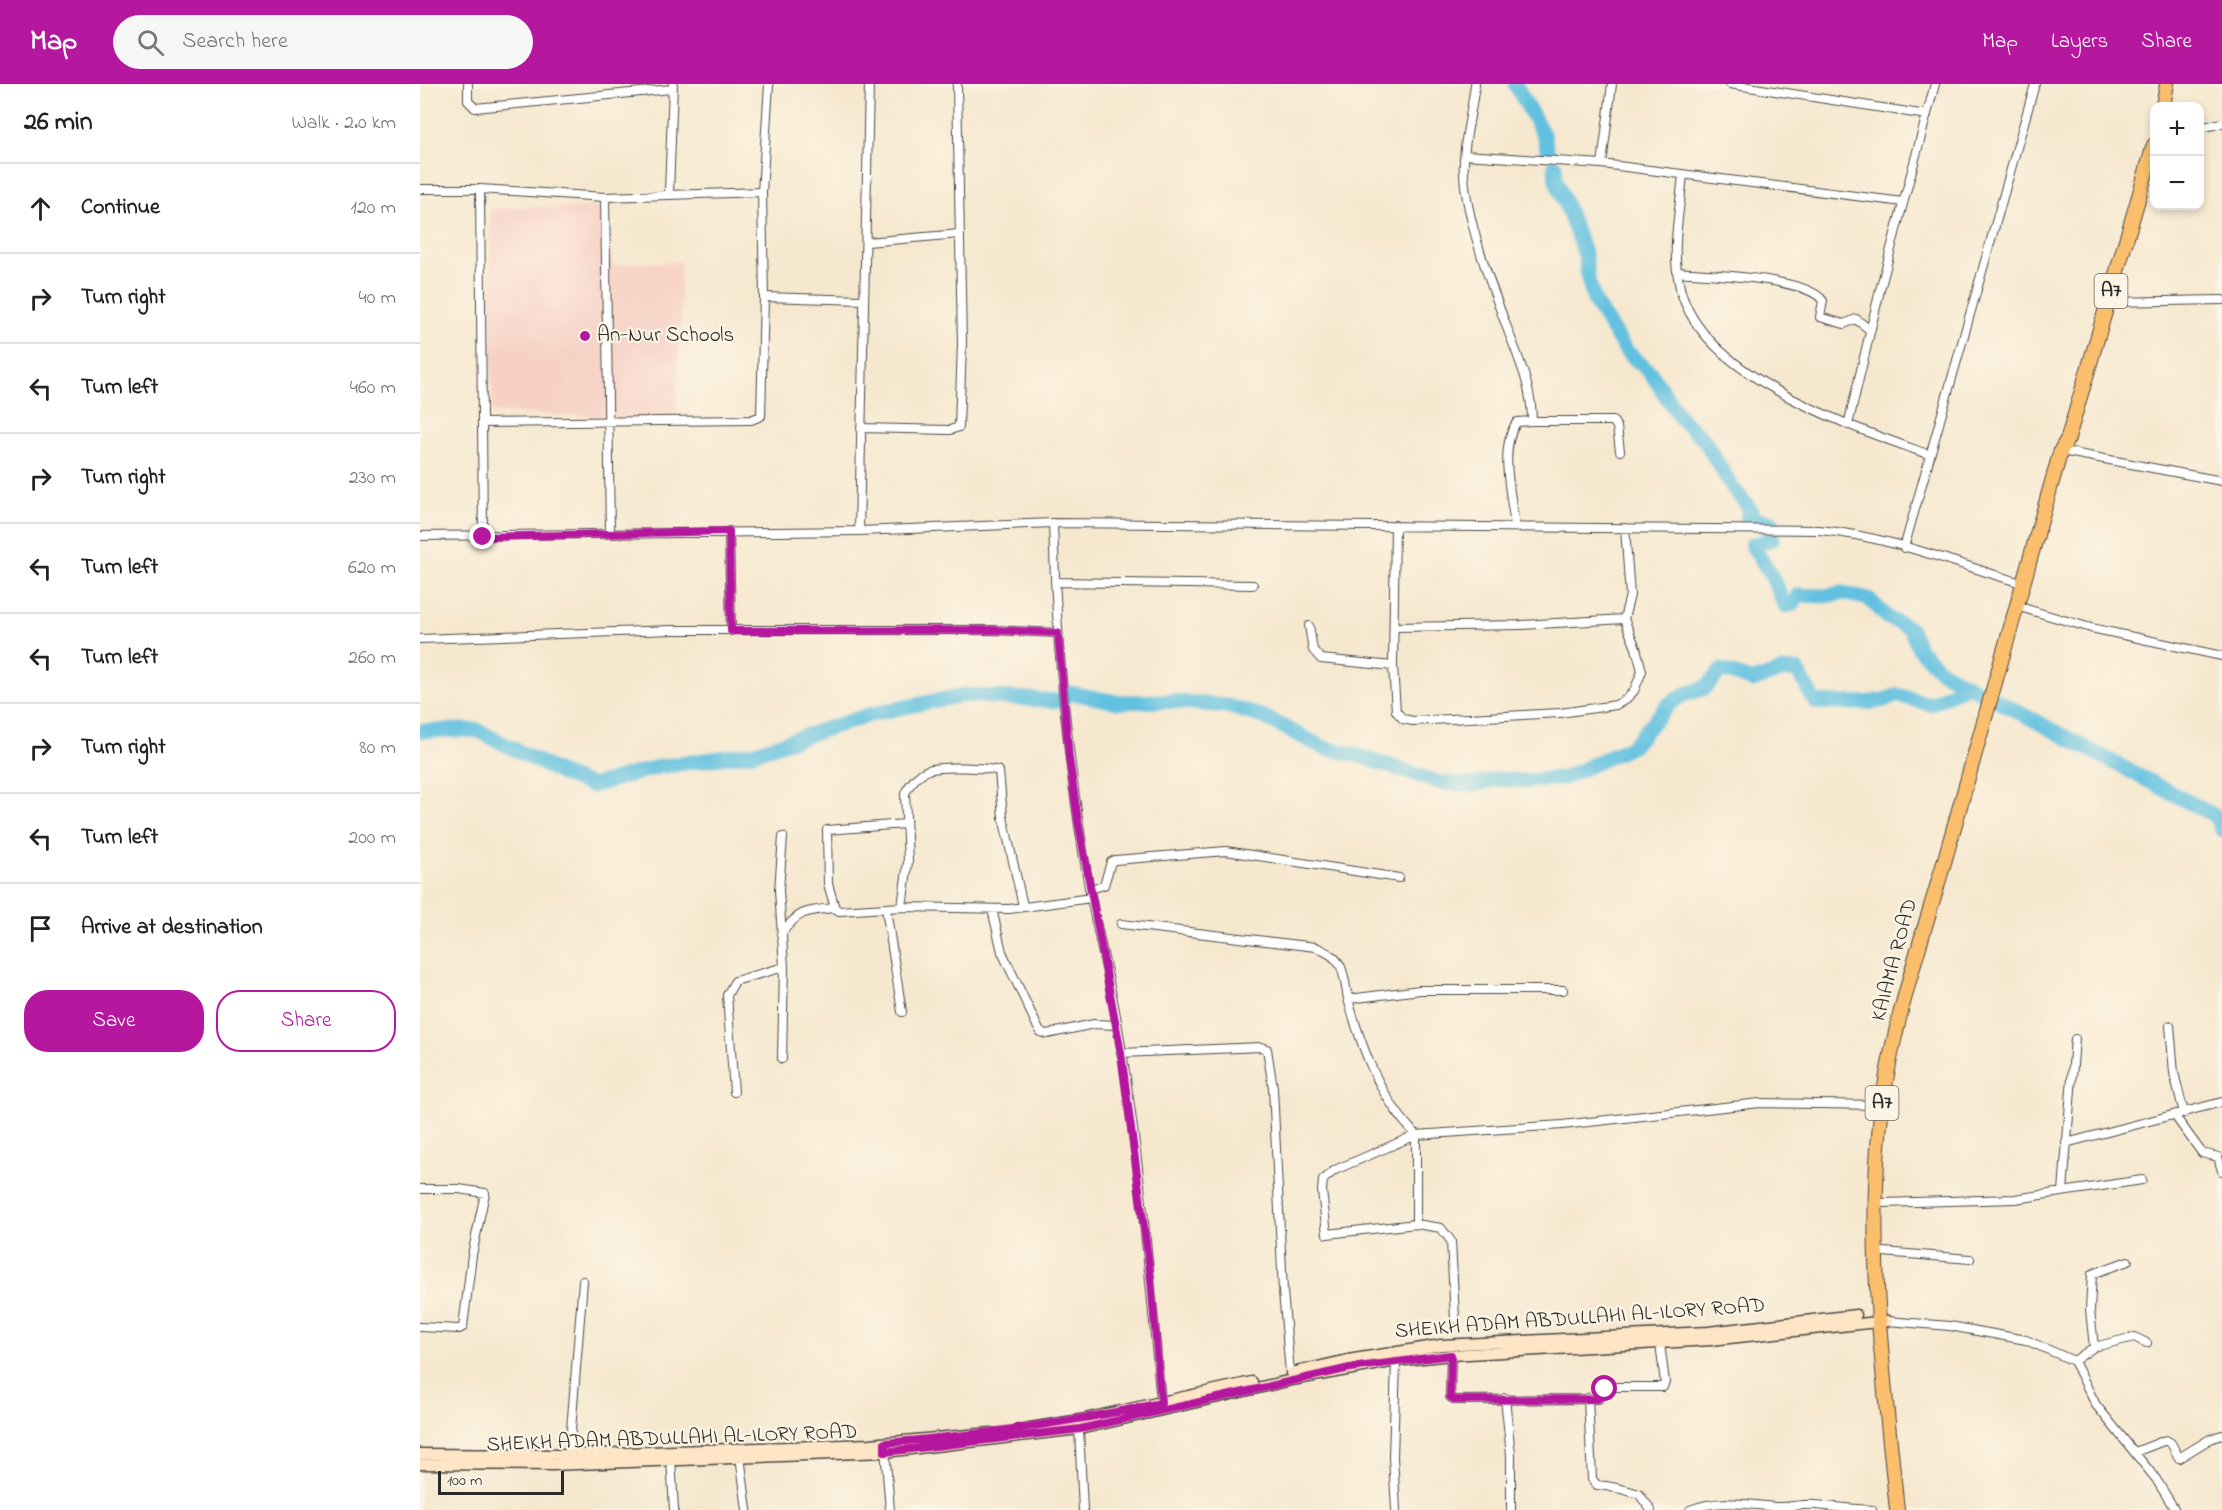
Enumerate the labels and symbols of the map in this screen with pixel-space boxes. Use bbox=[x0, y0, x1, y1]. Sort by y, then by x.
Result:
road number: A7 bbox=[2094, 274, 2128, 308]
place label: An-Nur Schools bbox=[597, 321, 734, 351]
marker: An-Nur Schools bbox=[578, 329, 592, 343]
route end bbox=[469, 523, 495, 549]
street label: KAIAMA ROAD bbox=[1864, 895, 1926, 1025]
road number: A7 bbox=[1866, 1086, 1898, 1120]
street label: SHEIKH ADAM ABDULLAHI AL-ILORY ROAD bbox=[1394, 1291, 1766, 1347]
route start bbox=[1591, 1375, 1617, 1401]
street label: SHEIKH ADAM ABDULLAHI AL-ILORY ROAD bbox=[486, 1418, 858, 1460]
scale bar bbox=[438, 1468, 564, 1496]

